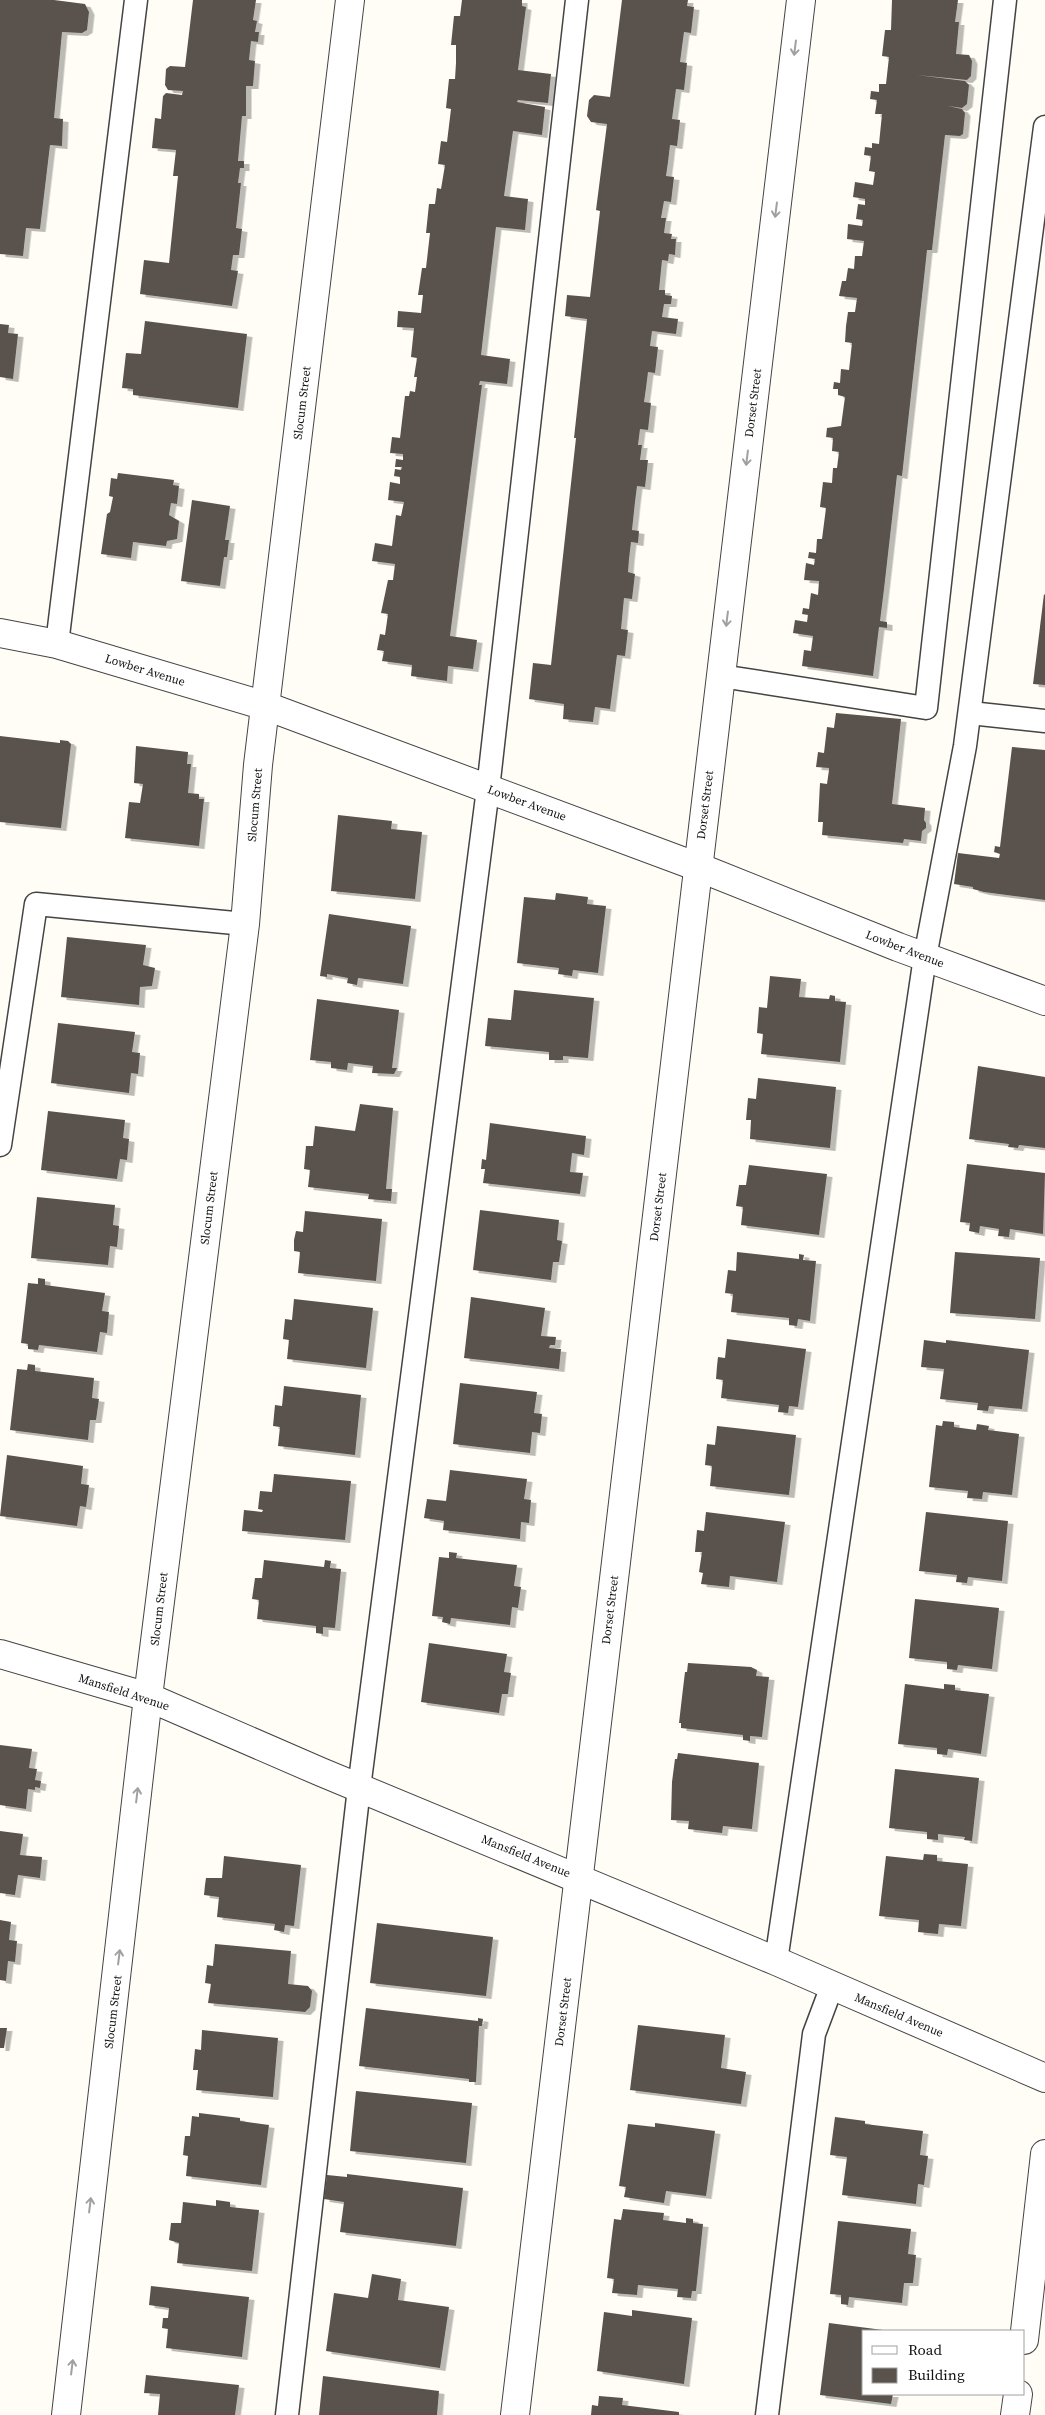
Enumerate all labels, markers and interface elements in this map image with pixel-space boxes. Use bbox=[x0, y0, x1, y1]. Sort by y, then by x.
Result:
one-way arrow bbox=[790, 40, 800, 56]
one-way arrow bbox=[771, 201, 781, 217]
street label: Slocum Street bbox=[290, 365, 314, 441]
street label: Dorset Street bbox=[741, 368, 765, 438]
one-way arrow bbox=[742, 450, 752, 466]
one-way arrow bbox=[722, 611, 732, 627]
street label: Lowber Avenue bbox=[103, 650, 187, 690]
street label: Slocum Street bbox=[244, 768, 266, 842]
street label: Dorset Street bbox=[693, 770, 717, 840]
street label: Lowber Avenue bbox=[485, 781, 569, 825]
street label: Lowber Avenue bbox=[863, 927, 947, 971]
street label: Slocum Street bbox=[197, 1170, 221, 1246]
street label: Dorset Street bbox=[646, 1172, 670, 1242]
street label: Slocum Street bbox=[147, 1571, 171, 1647]
street label: Dorset Street bbox=[598, 1575, 622, 1645]
street label: Mansfield Avenue bbox=[76, 1670, 172, 1714]
one-way arrow bbox=[132, 1788, 142, 1804]
street label: Mansfield Avenue bbox=[479, 1831, 573, 1881]
one-way arrow bbox=[114, 1949, 124, 1965]
street label: Slocum Street bbox=[101, 1974, 125, 2050]
street label: Dorset Street bbox=[551, 1977, 575, 2047]
street label: Mansfield Avenue bbox=[852, 1989, 946, 2041]
one-way arrow bbox=[85, 2197, 95, 2213]
legend bbox=[862, 2330, 1025, 2395]
text: Road bbox=[908, 2339, 942, 2360]
one-way arrow bbox=[67, 2359, 77, 2375]
text: Building bbox=[908, 2364, 965, 2385]

